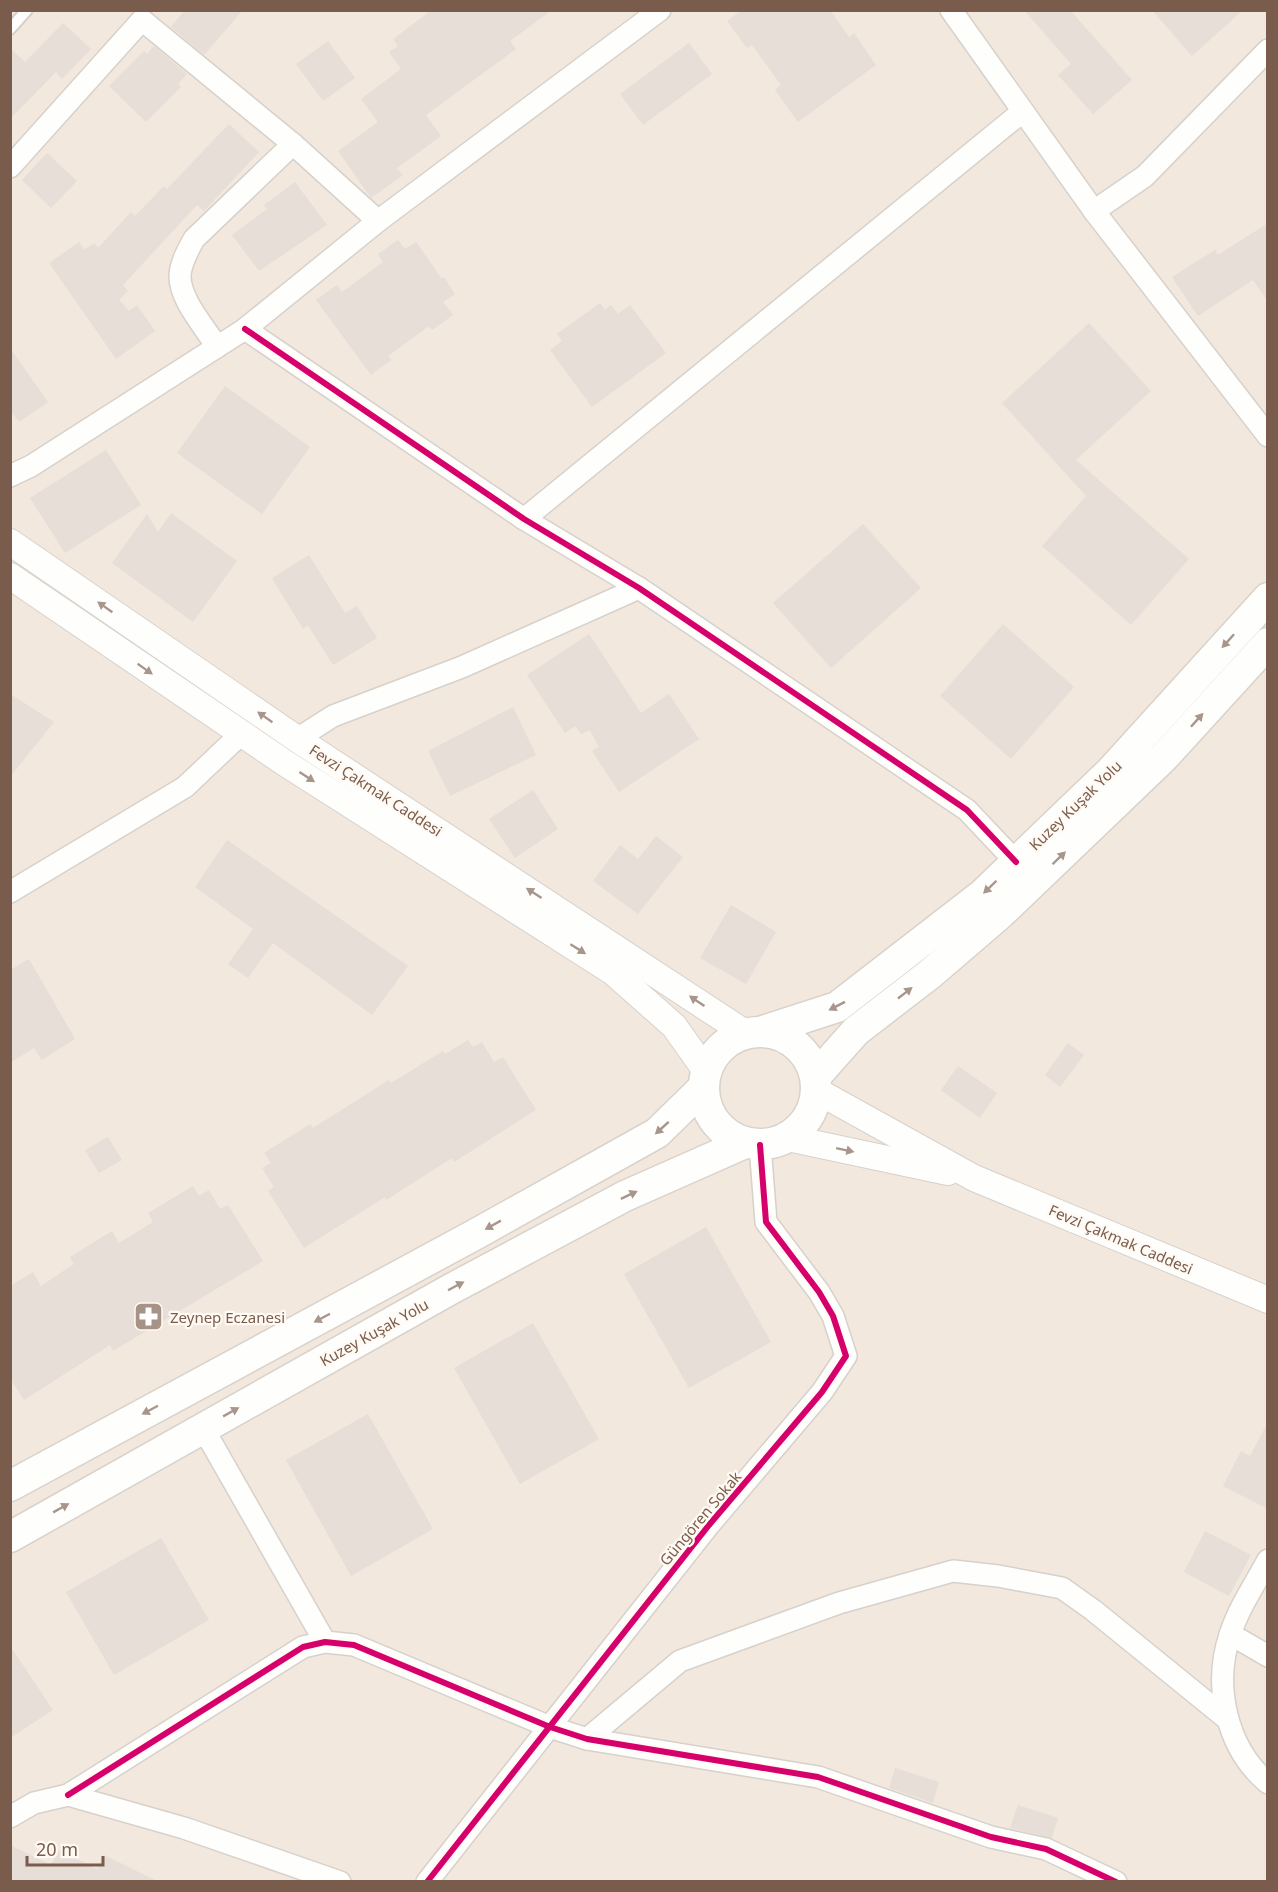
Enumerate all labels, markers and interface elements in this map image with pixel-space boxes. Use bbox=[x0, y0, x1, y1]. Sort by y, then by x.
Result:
one-way arrow bbox=[97, 601, 113, 613]
one-way arrow bbox=[1222, 633, 1235, 648]
one-way arrow bbox=[137, 663, 154, 674]
one-way arrow bbox=[258, 711, 274, 723]
one-way arrow bbox=[1190, 713, 1204, 728]
street label: Fevzi Çakmak Caddesi bbox=[306, 740, 446, 840]
street label: Kuzey Kuşak Yolu bbox=[1024, 756, 1126, 854]
one-way arrow bbox=[299, 771, 315, 783]
one-way arrow bbox=[1051, 851, 1066, 865]
one-way arrow bbox=[984, 879, 998, 893]
one-way arrow bbox=[526, 888, 542, 899]
one-way arrow bbox=[570, 943, 586, 955]
one-way arrow bbox=[897, 987, 913, 1000]
one-way arrow bbox=[688, 995, 705, 1006]
one-way arrow bbox=[828, 1001, 845, 1010]
one-way arrow bbox=[655, 1121, 670, 1134]
one-way arrow bbox=[836, 1146, 855, 1155]
one-way arrow bbox=[620, 1190, 637, 1199]
street label: Fevzi Çakmak Caddesi bbox=[1046, 1200, 1196, 1278]
one-way arrow bbox=[484, 1220, 501, 1230]
one-way arrow bbox=[448, 1281, 465, 1291]
street label: Kuzey Kuşak Yolu bbox=[316, 1294, 432, 1370]
pharmacy icon: Zeynep Eczanesi bbox=[133, 1301, 165, 1333]
place label: Zeynep Eczanesi bbox=[170, 1307, 285, 1327]
one-way arrow bbox=[313, 1313, 330, 1323]
one-way arrow bbox=[141, 1405, 158, 1415]
one-way arrow bbox=[223, 1407, 240, 1417]
street label: Güngören Sokak bbox=[655, 1467, 745, 1569]
one-way arrow bbox=[53, 1503, 70, 1513]
scale bar bbox=[27, 1829, 104, 1867]
text: 20 m bbox=[36, 1837, 78, 1861]

